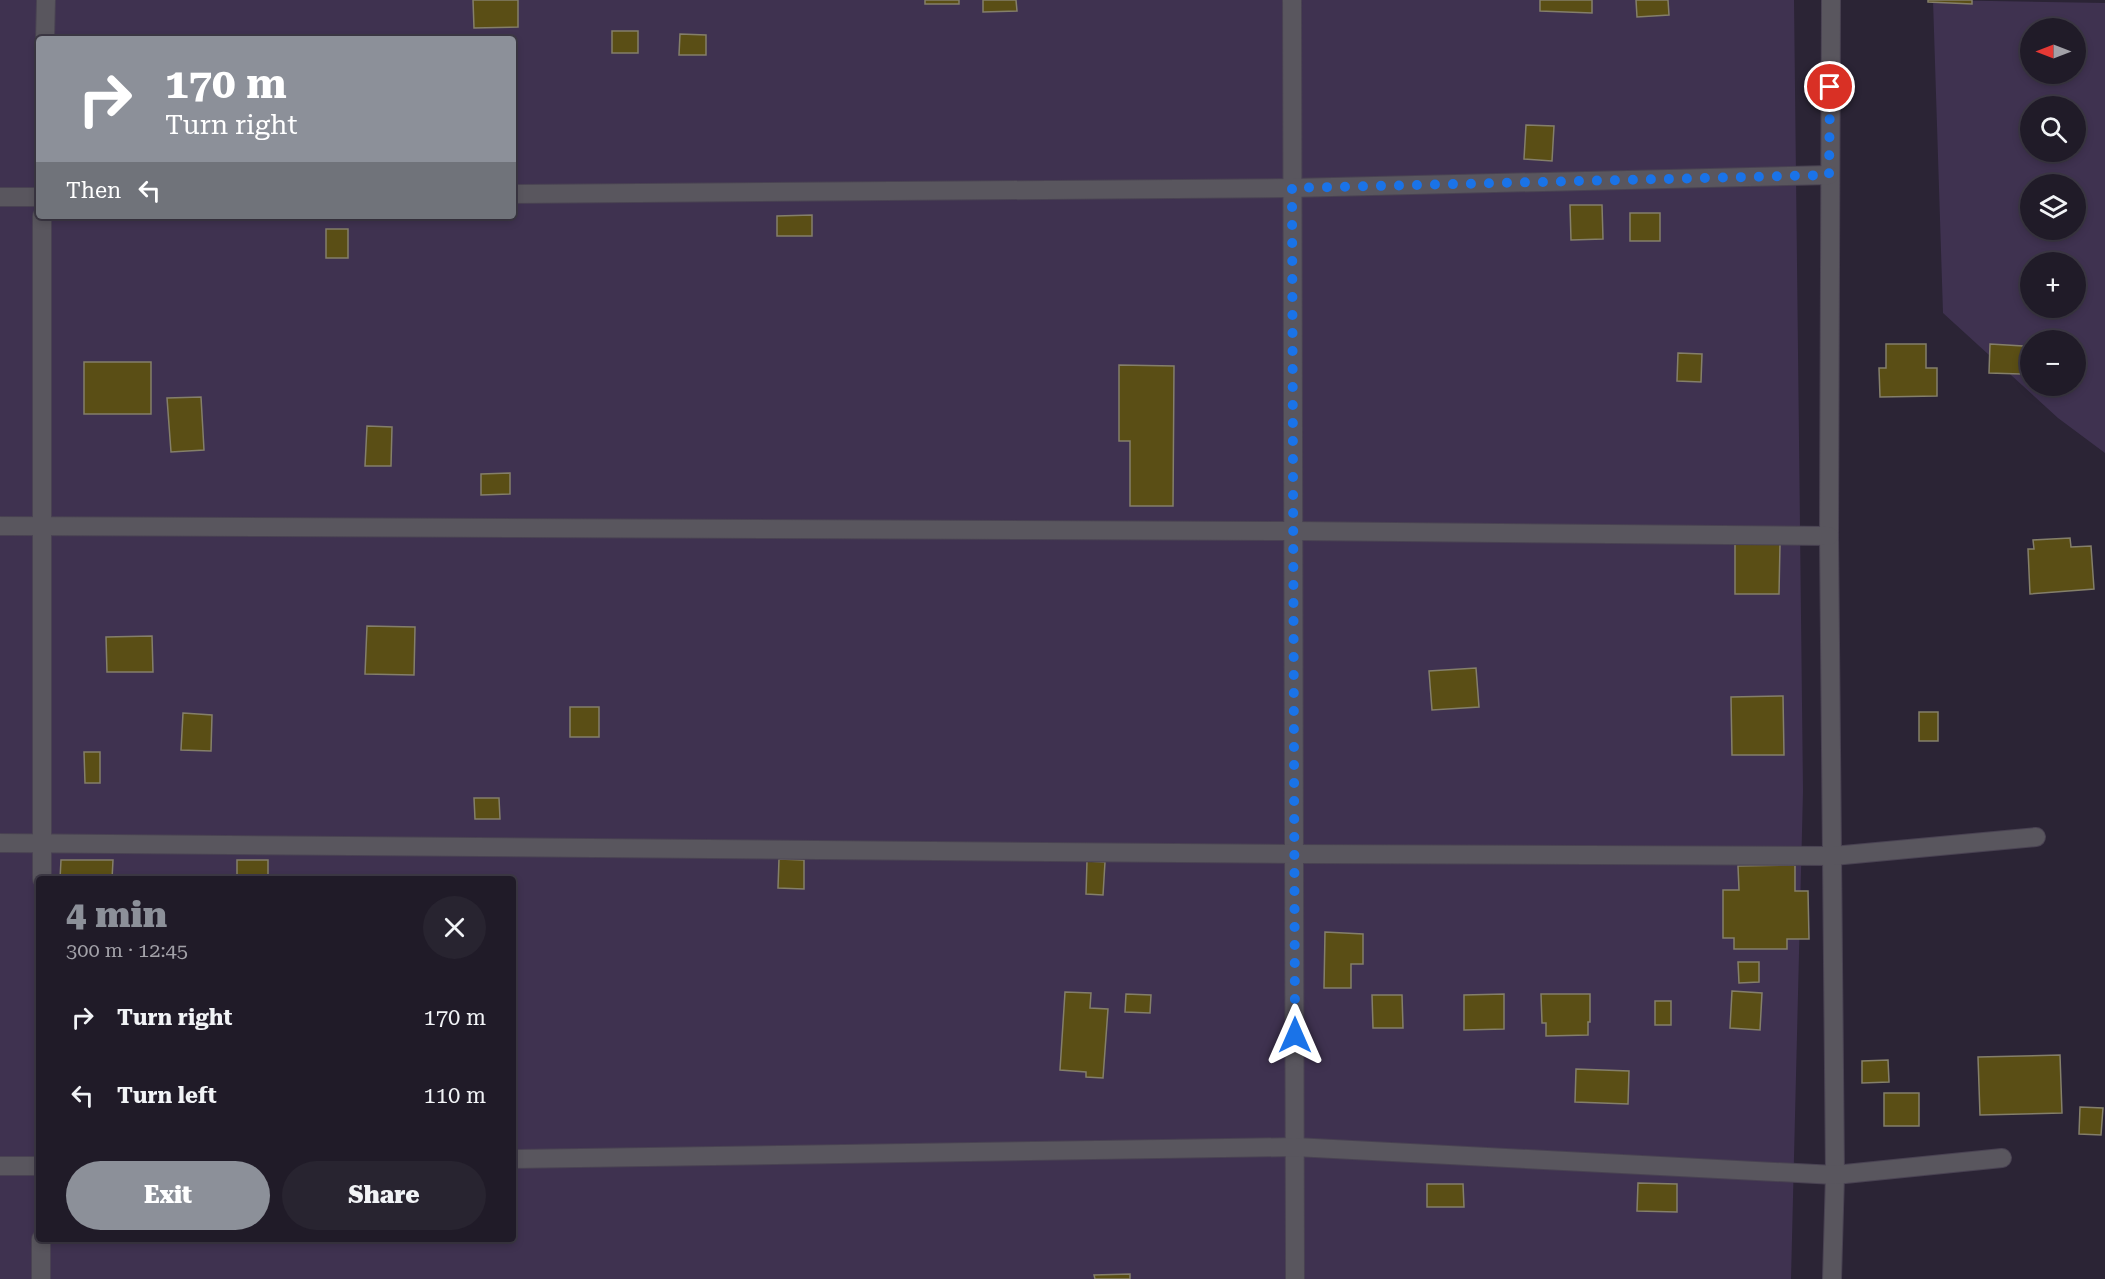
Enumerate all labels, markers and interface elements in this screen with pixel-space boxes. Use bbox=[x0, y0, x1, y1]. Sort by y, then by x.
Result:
north arrow bbox=[2020, 18, 2086, 84]
map controls bbox=[2020, 18, 2086, 396]
text: 170 m bbox=[165, 59, 287, 108]
icon: right bbox=[66, 60, 144, 138]
pin bbox=[1804, 61, 1855, 112]
icon: arrive bbox=[1813, 70, 1846, 103]
button: search bbox=[2020, 96, 2086, 162]
text: Turn right bbox=[165, 109, 298, 141]
icon: left bbox=[133, 174, 166, 207]
button: layers bbox=[2020, 174, 2086, 240]
text: Then bbox=[66, 178, 121, 203]
button: + bbox=[2020, 252, 2086, 318]
button: − bbox=[2020, 330, 2086, 396]
text: 4 min bbox=[66, 894, 167, 936]
button: close bbox=[423, 896, 486, 959]
text: 300 m · 12:45 bbox=[66, 938, 188, 962]
icon: right bbox=[66, 1001, 99, 1034]
position arrow bbox=[1263, 1003, 1327, 1067]
text: Turn right bbox=[117, 1005, 232, 1030]
text: 170 m bbox=[423, 1005, 486, 1030]
icon: left bbox=[66, 1079, 99, 1112]
text: Turn left bbox=[117, 1083, 217, 1108]
text: 110 m bbox=[423, 1083, 486, 1108]
button: Exit bbox=[66, 1161, 270, 1230]
button: Share bbox=[282, 1161, 486, 1230]

